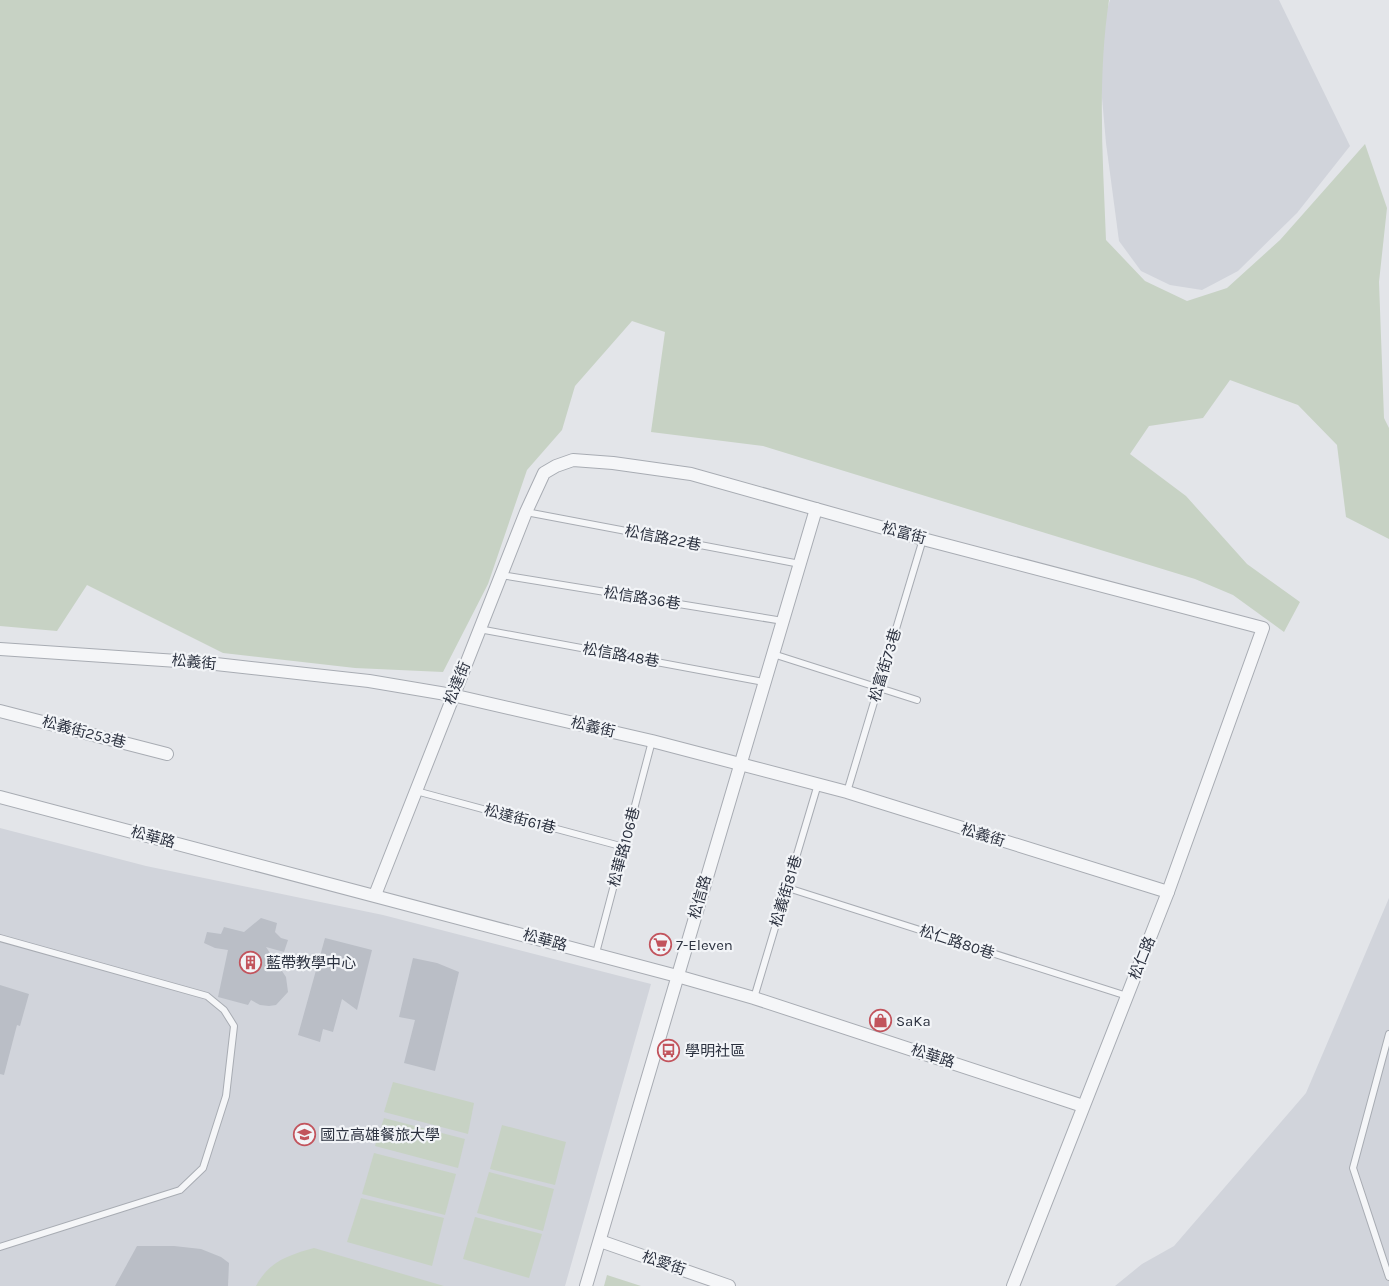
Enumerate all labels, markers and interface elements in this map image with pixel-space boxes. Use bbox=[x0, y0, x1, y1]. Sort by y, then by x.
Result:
street label: 松富街 bbox=[880, 518, 928, 548]
street label: 松信路22巷 bbox=[623, 522, 703, 554]
street label: 松信路36巷 bbox=[602, 583, 682, 613]
street label: 松富街73巷 bbox=[865, 626, 905, 704]
street label: 松信路48巷 bbox=[581, 639, 661, 671]
street label: 松義街 bbox=[171, 651, 217, 673]
street label: 松達街 bbox=[440, 659, 474, 707]
street label: 松義街253巷 bbox=[40, 712, 128, 752]
street label: 松義街 bbox=[569, 713, 617, 741]
street label: 松達街61巷 bbox=[482, 801, 558, 837]
street label: 松華路106巷 bbox=[605, 805, 643, 889]
street label: 松義街 bbox=[959, 820, 1007, 850]
street label: 松華路 bbox=[129, 822, 177, 852]
street label: 松義街81巷 bbox=[767, 853, 805, 929]
street label: 松信路 bbox=[685, 873, 715, 921]
street label: 松仁路80巷 bbox=[917, 921, 997, 963]
street label: 松華路 bbox=[521, 925, 569, 955]
supermarket icon: 7-Eleven bbox=[648, 933, 672, 957]
street label: 松仁路 bbox=[1125, 934, 1159, 982]
place label: 7-Eleven bbox=[676, 936, 733, 954]
building icon: 藍帶教學中心 bbox=[238, 951, 262, 975]
place label: 藍帶教學中心 bbox=[266, 954, 356, 972]
shop icon: SaKa bbox=[868, 1009, 892, 1033]
place label: SaKa bbox=[896, 1012, 931, 1030]
bus stop icon: 學明社區 bbox=[657, 1039, 681, 1063]
street label: 松華路 bbox=[909, 1040, 957, 1072]
place label: 學明社區 bbox=[685, 1042, 745, 1060]
school or university icon: 國立高雄餐旅大學 bbox=[292, 1123, 316, 1147]
place label: 國立高雄餐旅大學 bbox=[320, 1126, 440, 1144]
street label: 松愛街 bbox=[640, 1247, 688, 1279]

